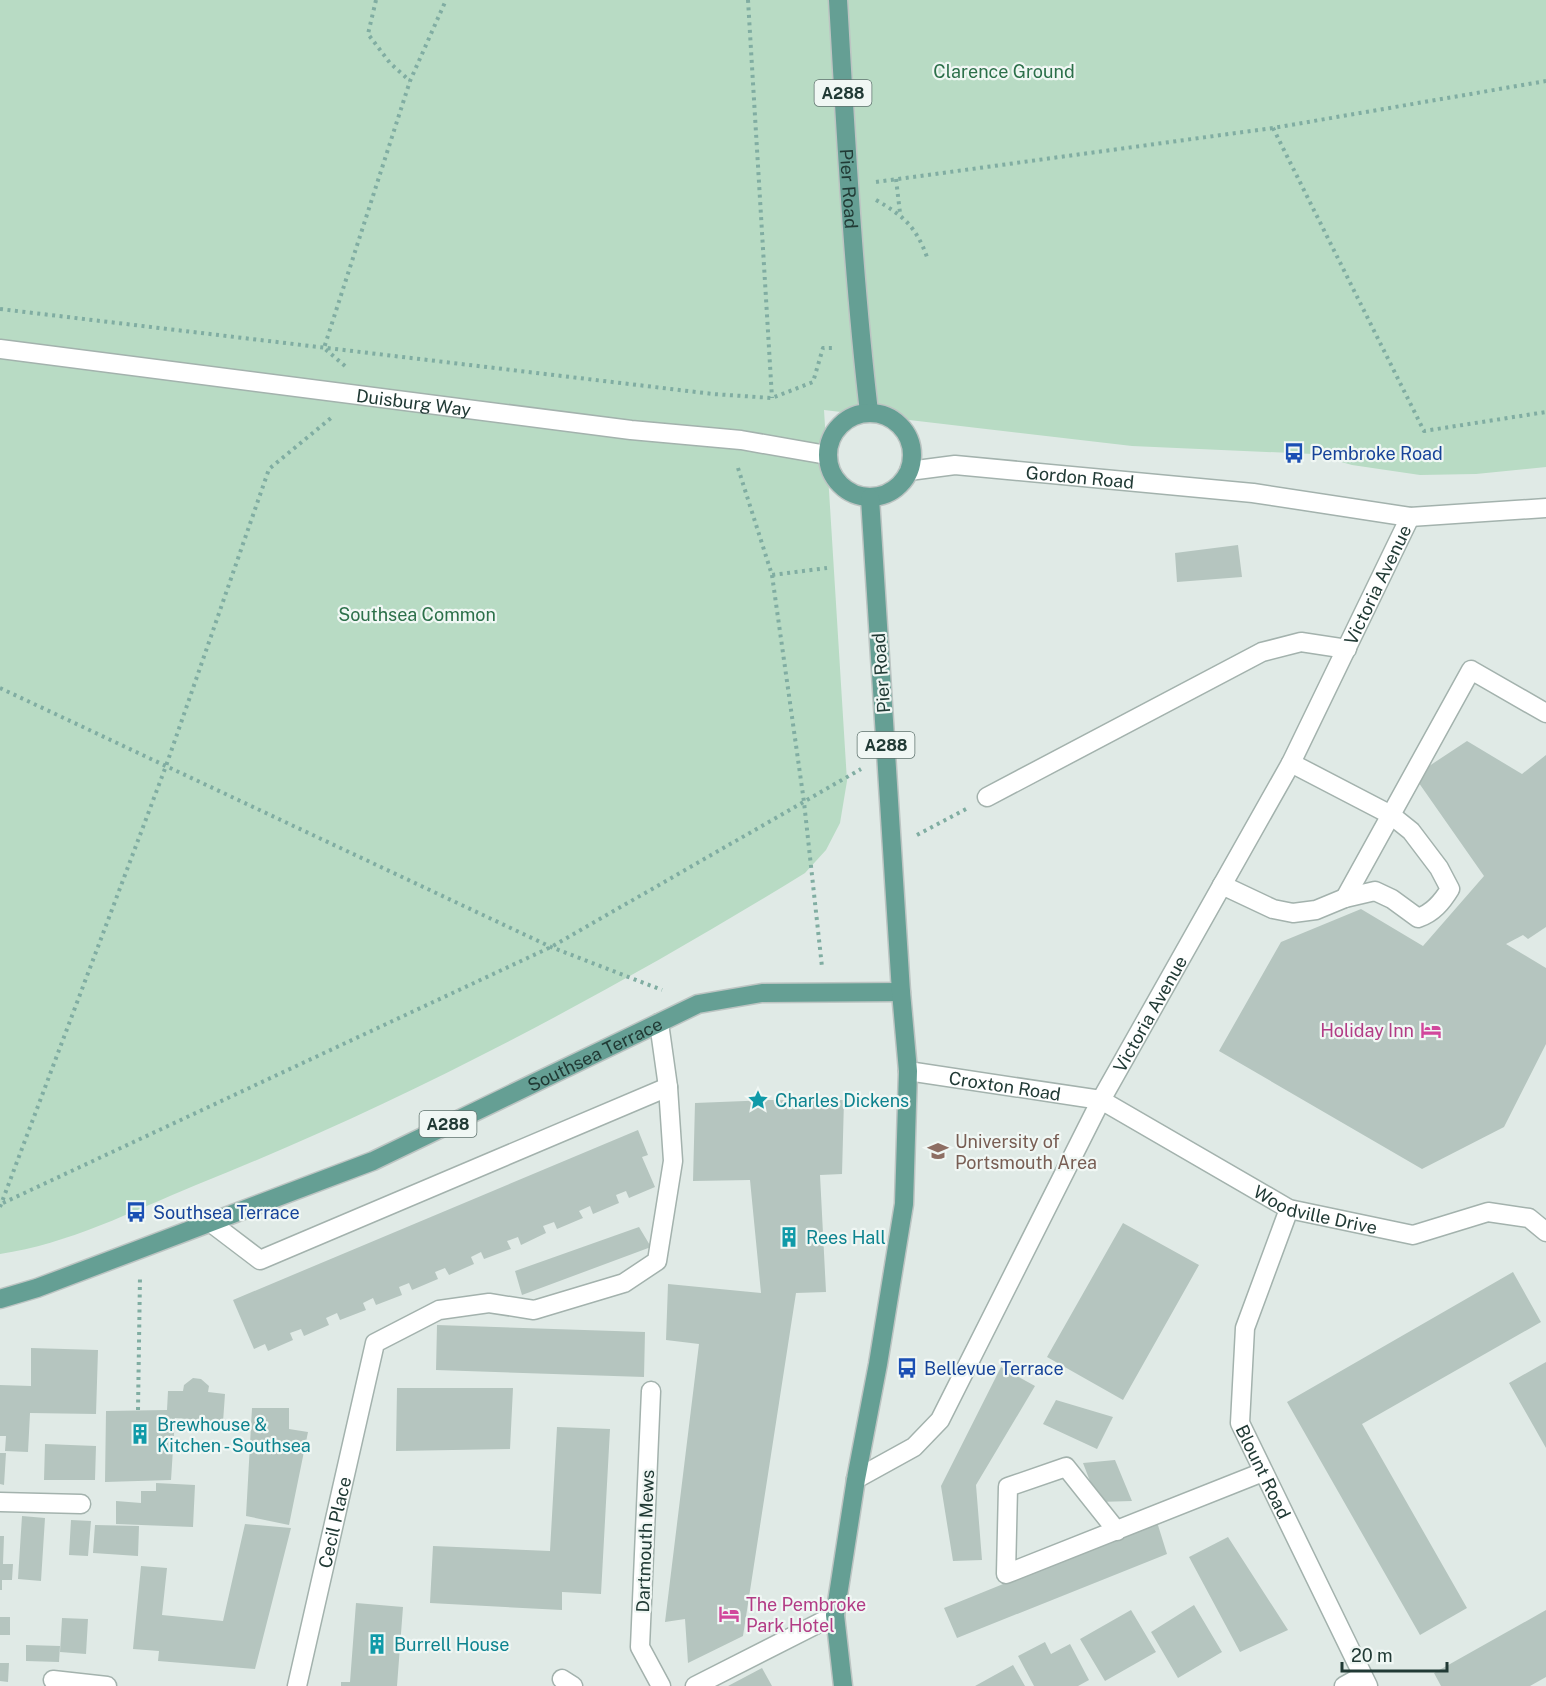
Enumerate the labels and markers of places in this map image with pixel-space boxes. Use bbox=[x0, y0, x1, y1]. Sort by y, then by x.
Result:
bus stop icon: Pembroke Road bbox=[1282, 441, 1306, 465]
place label: Pembroke Road bbox=[1311, 443, 1443, 464]
hotel icon: Holiday Inn bbox=[1419, 1018, 1443, 1042]
place label: Holiday Inn bbox=[1320, 1020, 1414, 1041]
place icon: Charles Dickens bbox=[746, 1088, 770, 1112]
place label: Charles Dickens bbox=[775, 1090, 909, 1111]
place label: University of Portsmouth Area bbox=[955, 1131, 1097, 1173]
school or university icon: University of Portsmouth Area bbox=[926, 1139, 950, 1163]
bus stop icon: Southsea Terrace bbox=[124, 1200, 148, 1224]
place label: Southsea Terrace bbox=[153, 1202, 300, 1223]
building icon: Rees Hall bbox=[777, 1225, 801, 1249]
place label: Rees Hall bbox=[806, 1227, 886, 1248]
bus stop icon: Bellevue Terrace bbox=[895, 1356, 919, 1380]
place label: Bellevue Terrace bbox=[924, 1358, 1064, 1379]
place label: Brewhouse & Kitchen - Southsea bbox=[157, 1414, 311, 1456]
building icon: Brewhouse & Kitchen - Southsea bbox=[128, 1422, 152, 1446]
place label: The Pembroke Park Hotel bbox=[746, 1594, 866, 1636]
hotel icon: The Pembroke Park Hotel bbox=[717, 1602, 741, 1626]
building icon: Burrell House bbox=[365, 1632, 389, 1656]
place label: Burrell House bbox=[394, 1634, 509, 1655]

